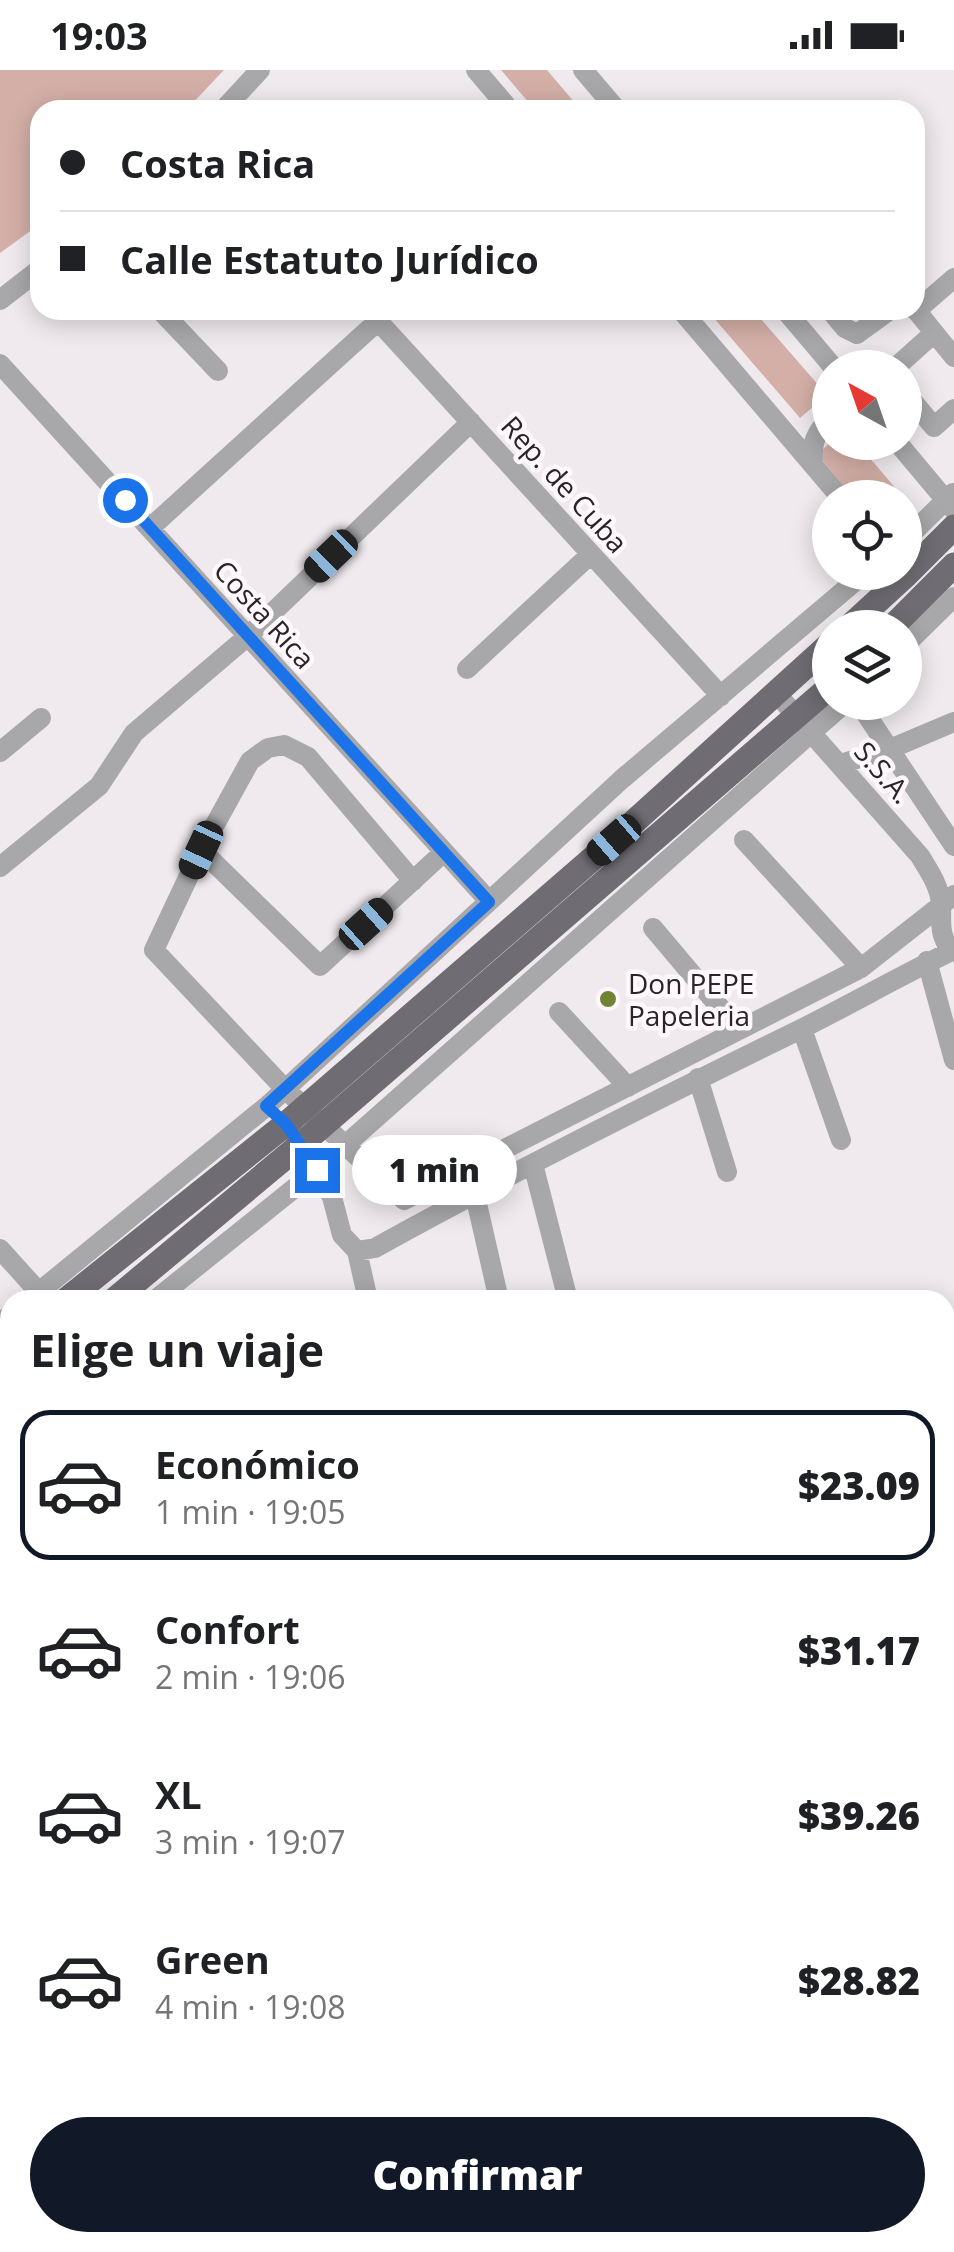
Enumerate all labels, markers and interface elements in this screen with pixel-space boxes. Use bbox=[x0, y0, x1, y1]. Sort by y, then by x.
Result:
text: 19:03 bbox=[50, 9, 148, 61]
text: Costa Rica bbox=[120, 137, 315, 189]
text: Calle Estatuto Jurídico bbox=[120, 233, 539, 285]
north arrow bbox=[812, 350, 922, 460]
map controls bbox=[812, 350, 922, 720]
street label: Rep. de Cuba bbox=[493, 407, 637, 561]
route start bbox=[103, 478, 148, 523]
button: locate bbox=[812, 480, 922, 590]
car bbox=[299, 524, 363, 588]
street label: Costa Rica bbox=[206, 552, 324, 676]
button: layers bbox=[812, 610, 922, 720]
street label: S.S.A. bbox=[847, 733, 921, 811]
car bbox=[582, 809, 646, 871]
car bbox=[175, 816, 227, 884]
car bbox=[334, 893, 398, 955]
place label: Don PEPE Papeleria bbox=[628, 964, 754, 1034]
marker: Don PEPE Papeleria bbox=[597, 988, 619, 1010]
callout: 1 min bbox=[352, 1135, 517, 1205]
route end bbox=[295, 1148, 340, 1193]
text: 1 min bbox=[389, 1148, 480, 1191]
text: Elige un viaje bbox=[30, 1319, 324, 1380]
text: Económico bbox=[155, 1438, 360, 1490]
icon: car bbox=[35, 1440, 125, 1530]
text: $23.09 bbox=[798, 1459, 920, 1511]
text: 1 min · 19:05 bbox=[155, 1490, 346, 1533]
text: Confort bbox=[155, 1603, 300, 1655]
icon: car bbox=[35, 1605, 125, 1695]
text: $31.17 bbox=[798, 1624, 920, 1676]
text: 2 min · 19:06 bbox=[155, 1655, 346, 1698]
text: XL bbox=[155, 1768, 202, 1820]
icon: car bbox=[35, 1770, 125, 1860]
text: $39.26 bbox=[798, 1789, 920, 1841]
text: 3 min · 19:07 bbox=[155, 1820, 346, 1863]
text: Green bbox=[155, 1933, 270, 1985]
icon: car bbox=[35, 1935, 125, 2025]
text: $28.82 bbox=[798, 1954, 920, 2006]
text: 4 min · 19:08 bbox=[155, 1985, 346, 2028]
button: Confirmar bbox=[30, 2117, 925, 2232]

